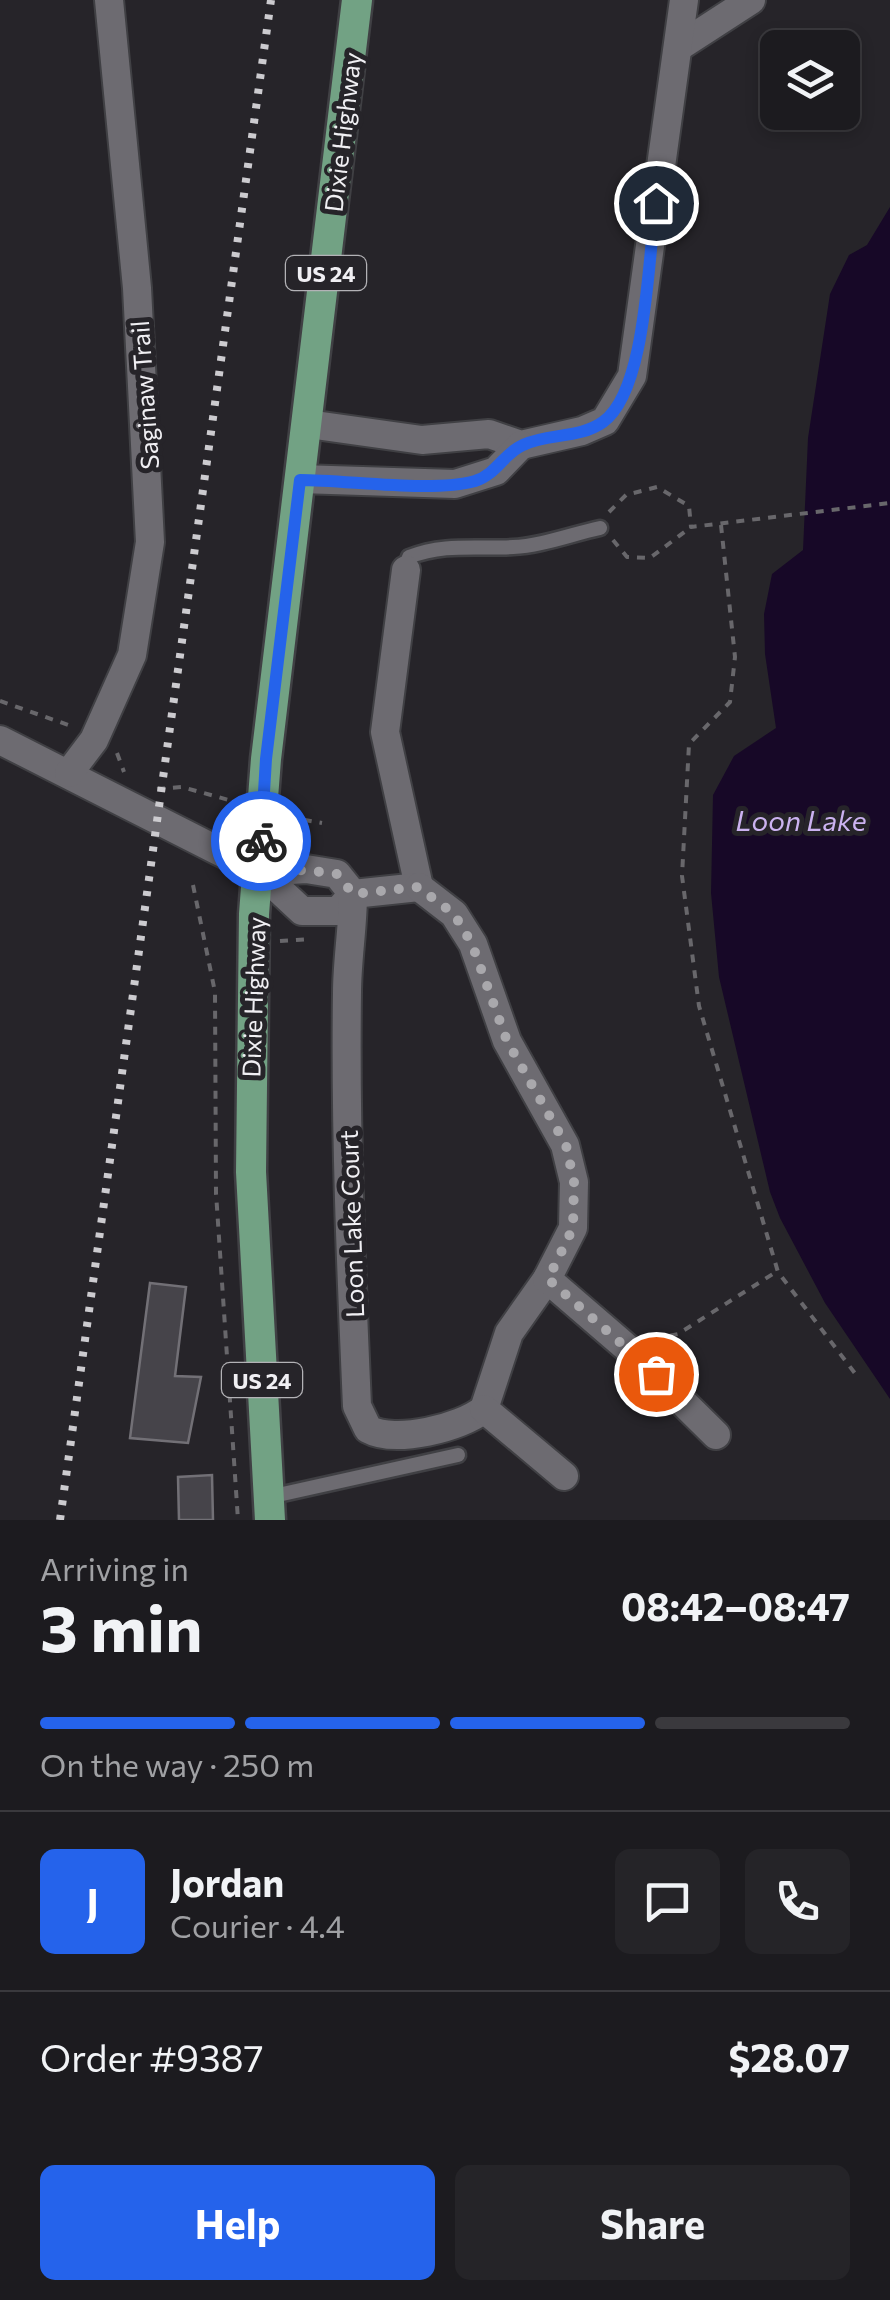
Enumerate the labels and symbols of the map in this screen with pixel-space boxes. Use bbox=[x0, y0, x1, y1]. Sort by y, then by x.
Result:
street label: Dixie Highway bbox=[317, 50, 367, 214]
pin bbox=[614, 161, 699, 246]
road number: US 24 bbox=[286, 256, 366, 290]
street label: Saginaw Trail bbox=[124, 320, 164, 470]
courier bbox=[211, 791, 311, 891]
water label: Loon Lake bbox=[736, 803, 867, 837]
street label: Dixie Highway bbox=[235, 916, 271, 1078]
street label: Loon Lake Court bbox=[333, 1130, 369, 1318]
pin bbox=[614, 1332, 699, 1417]
road number: US 24 bbox=[222, 1363, 302, 1397]

